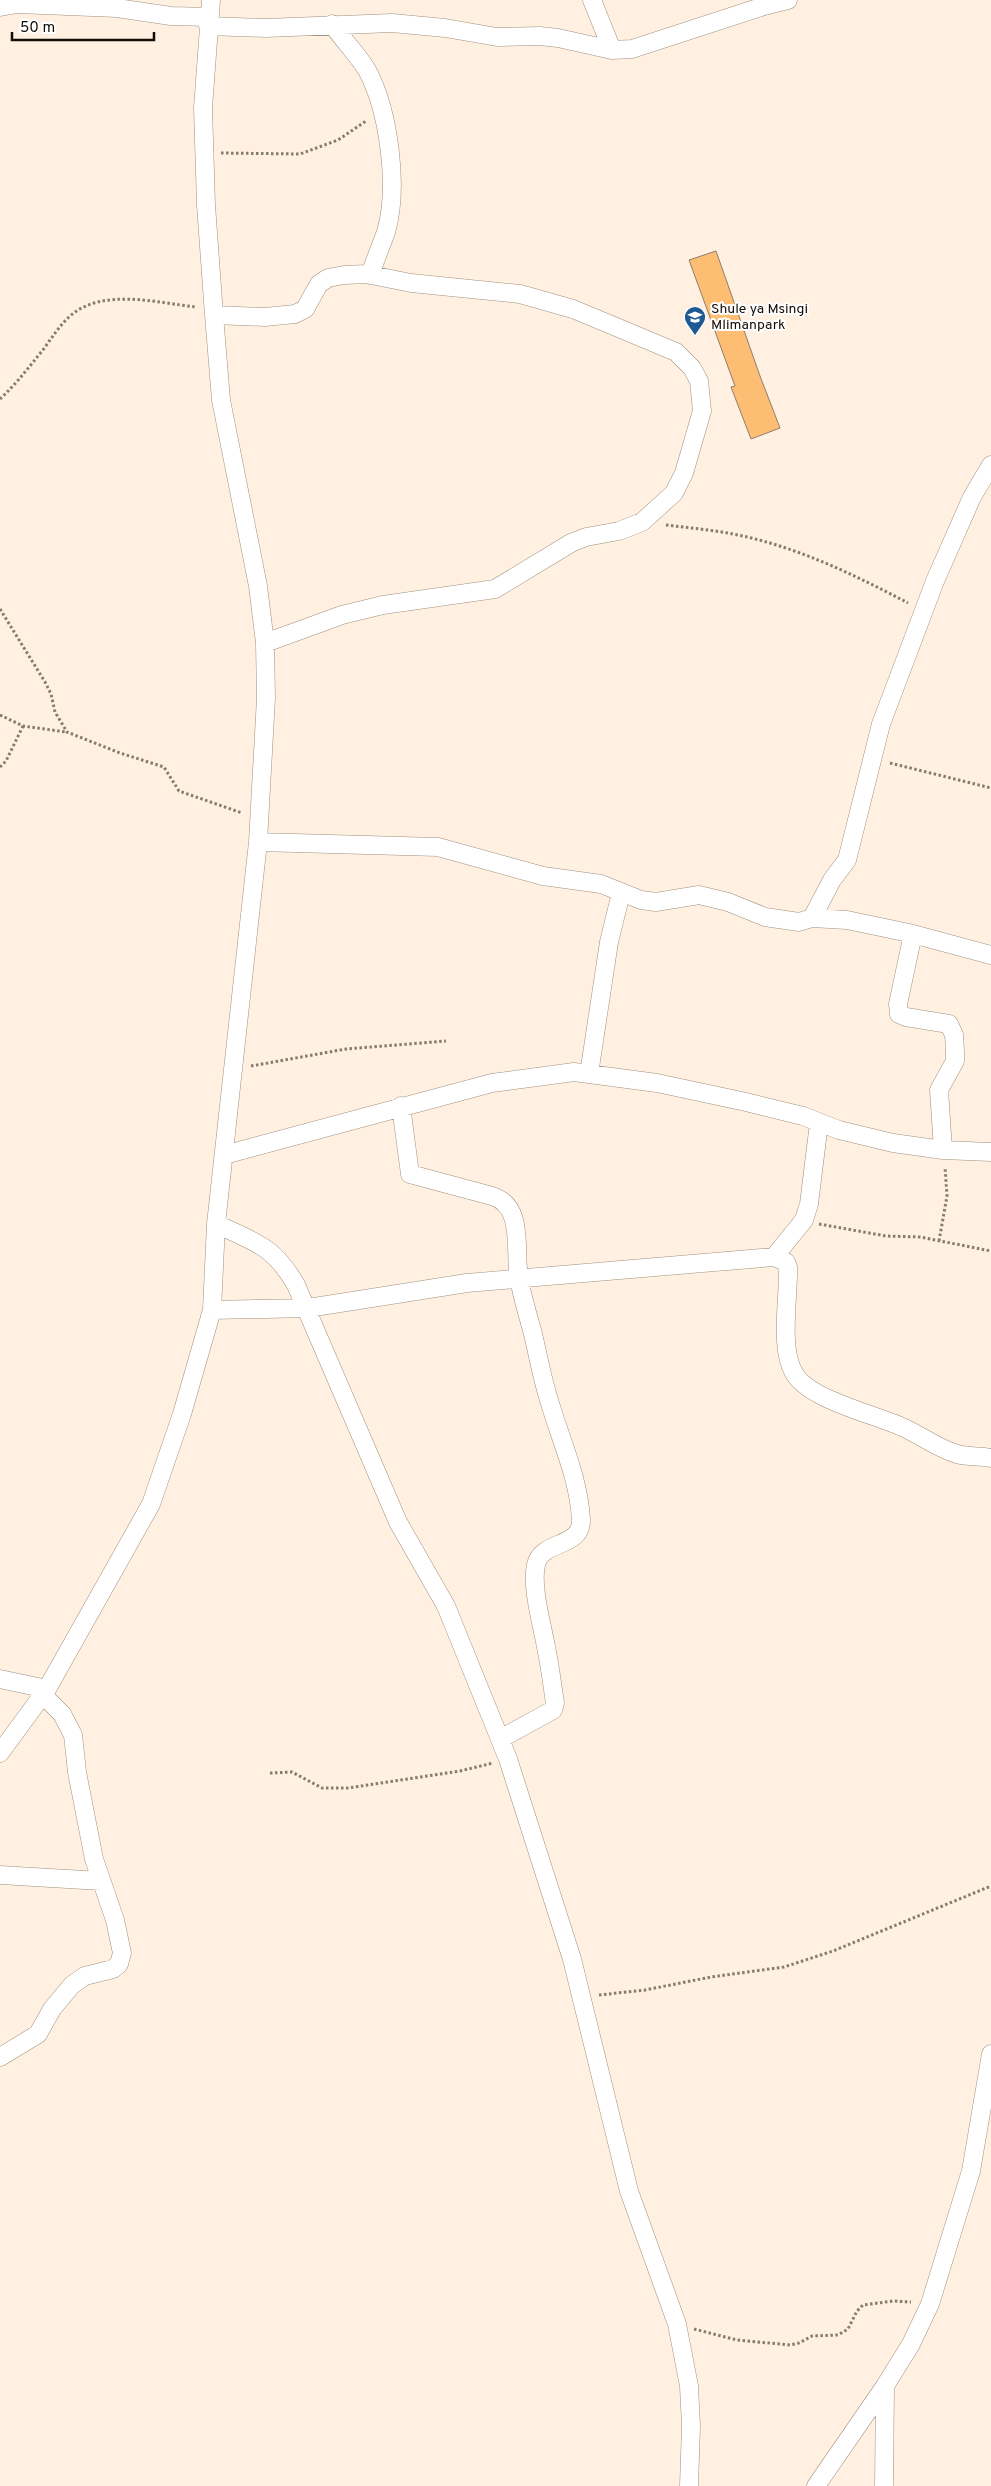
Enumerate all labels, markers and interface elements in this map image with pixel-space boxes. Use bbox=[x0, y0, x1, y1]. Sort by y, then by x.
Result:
scale bar bbox=[12, 10, 155, 42]
text: 50 m bbox=[20, 19, 55, 38]
place label: Shule ya Msingi Mlimanpark bbox=[711, 301, 808, 334]
school or university icon: Shule ya Msingi Mlimanpark bbox=[683, 305, 707, 336]

